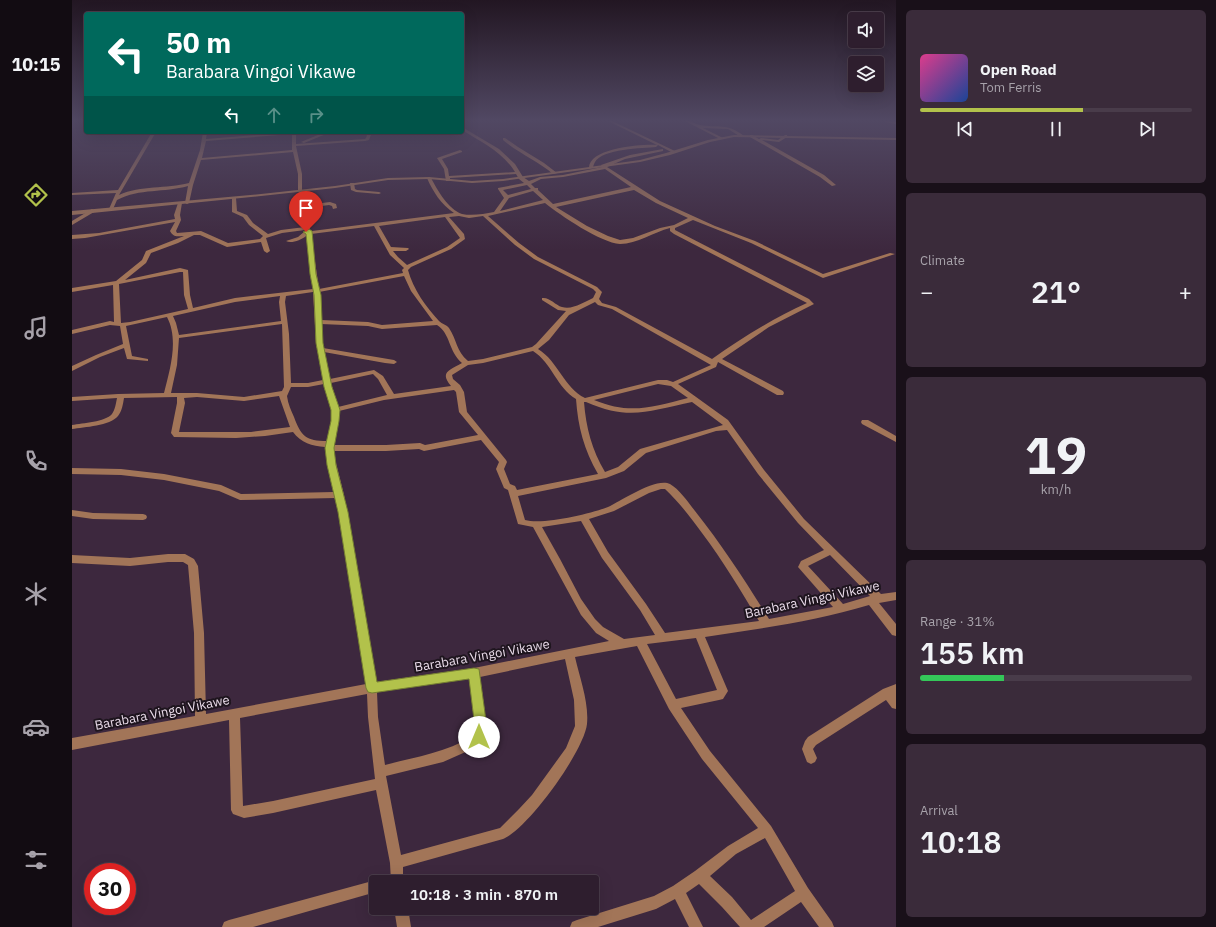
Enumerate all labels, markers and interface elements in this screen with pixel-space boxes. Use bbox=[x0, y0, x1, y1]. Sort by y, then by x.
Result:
map controls bbox=[848, 12, 884, 92]
button: sound bbox=[848, 12, 884, 48]
text: 50 m bbox=[166, 24, 231, 61]
icon: left bbox=[100, 28, 152, 80]
text: 10:15 bbox=[11, 53, 61, 76]
button: layers bbox=[848, 56, 884, 92]
text: Barabara Vingoi Vikawe bbox=[166, 60, 356, 83]
text: Open Road bbox=[980, 60, 1057, 79]
text: Tom Ferris bbox=[980, 79, 1042, 96]
icon: left bbox=[221, 104, 243, 126]
icon: ahead bbox=[263, 104, 285, 126]
icon: right bbox=[305, 104, 327, 126]
icon: previous bbox=[954, 118, 976, 140]
icon: pause bbox=[1045, 118, 1067, 140]
icon: next bbox=[1136, 118, 1158, 140]
icon: directions bbox=[22, 181, 50, 209]
pin bbox=[289, 191, 323, 232]
icon: arrive bbox=[295, 197, 317, 219]
text: Climate bbox=[920, 252, 965, 269]
text: 21° bbox=[1031, 272, 1081, 311]
text: − bbox=[920, 277, 933, 306]
text: + bbox=[1179, 277, 1192, 306]
icon: music bbox=[22, 314, 50, 342]
text: 19 bbox=[1025, 421, 1087, 488]
icon: phone bbox=[22, 447, 50, 475]
text: km/h bbox=[1041, 481, 1071, 498]
street label: Barabara Vingoi Vikawe bbox=[743, 577, 881, 622]
icon: climate bbox=[22, 580, 50, 608]
text: Range · 31% bbox=[920, 613, 994, 630]
text: 155 km bbox=[920, 633, 1025, 672]
street label: Barabara Vingoi Vikawe bbox=[413, 635, 551, 676]
street label: Barabara Vingoi Vikawe bbox=[93, 691, 231, 734]
icon: car bbox=[22, 713, 50, 741]
position arrow bbox=[458, 716, 500, 758]
text: Arrival bbox=[920, 802, 958, 819]
text: 10:18 bbox=[920, 822, 1002, 861]
icon: filters bbox=[22, 846, 50, 874]
speed limit sign: 30 bbox=[84, 863, 136, 915]
text: 10:18 · 3 min · 870 m bbox=[410, 885, 558, 904]

